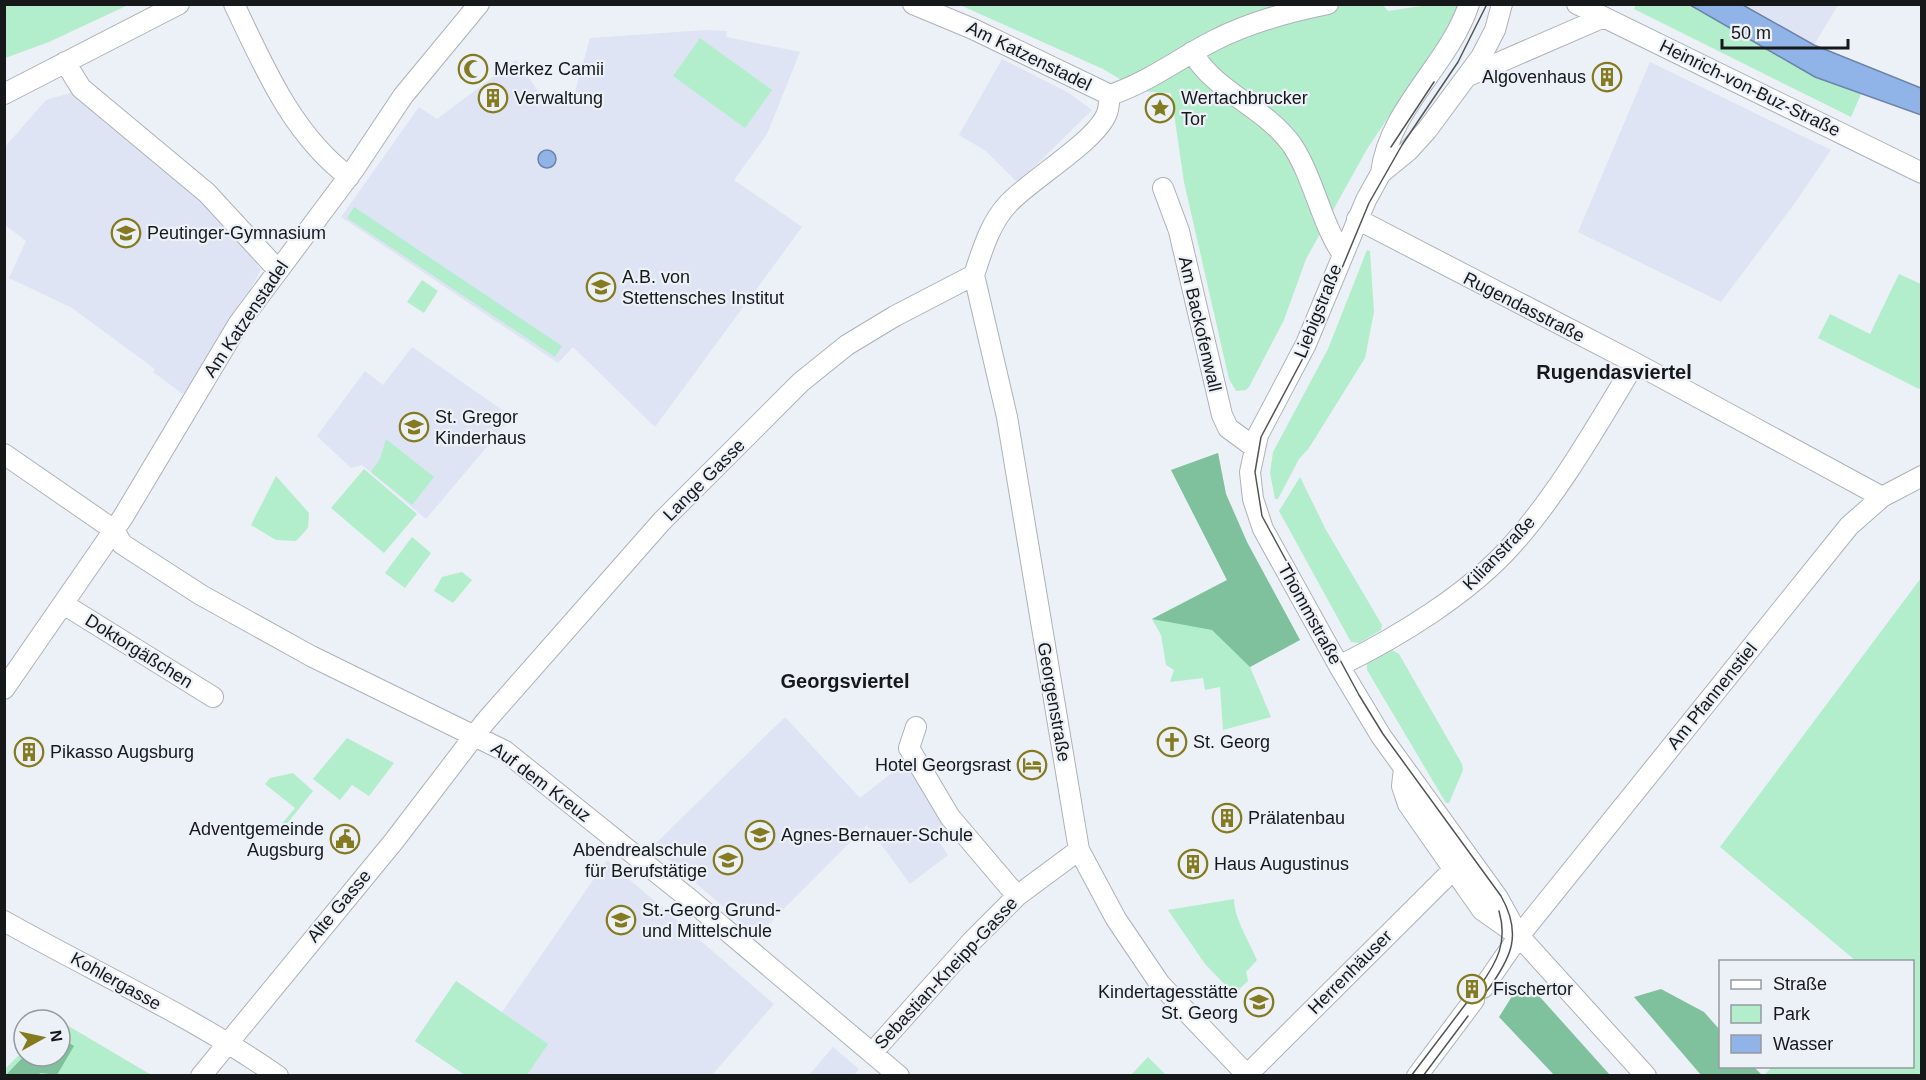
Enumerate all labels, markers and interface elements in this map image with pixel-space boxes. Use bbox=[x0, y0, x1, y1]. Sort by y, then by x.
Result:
scale bar bbox=[1722, 12, 1848, 50]
street label: Am Katzenstadel bbox=[963, 17, 1095, 95]
text: 50 m bbox=[1731, 23, 1771, 43]
street label: Heinrich-von-Buz-Straße bbox=[1657, 36, 1843, 140]
mosque icon: Merkez Camii bbox=[457, 53, 489, 85]
place label: Merkez Camii bbox=[494, 59, 604, 79]
building icon: Algovenhaus bbox=[1591, 61, 1623, 93]
place label: Algovenhaus bbox=[1482, 67, 1586, 87]
building icon: Verwaltung bbox=[477, 82, 509, 114]
place label: Verwaltung bbox=[514, 88, 603, 108]
place label: Wertachbrucker Tor bbox=[1181, 88, 1308, 129]
place icon: Wertachbrucker Tor bbox=[1144, 92, 1176, 124]
school or university icon: Peutinger-Gymnasium bbox=[110, 217, 142, 249]
place label: Peutinger-Gymnasium bbox=[147, 223, 326, 243]
street label: Am Backofenwall bbox=[1175, 254, 1225, 394]
street label: Am Katzenstadel bbox=[200, 257, 292, 381]
street label: Liebigstraße bbox=[1290, 261, 1346, 361]
place label: A.B. von Stettensches Institut bbox=[622, 267, 784, 308]
street label: Rugendasstraße bbox=[1460, 268, 1588, 346]
school or university icon: A.B. von Stettensches Institut bbox=[585, 271, 617, 303]
district label: Rugendasviertel bbox=[1536, 361, 1692, 383]
place label: St. Gregor Kinderhaus bbox=[435, 407, 526, 448]
school or university icon: St. Gregor Kinderhaus bbox=[398, 411, 430, 443]
street label: Lange Gasse bbox=[659, 435, 749, 525]
street label: Kilianstraße bbox=[1459, 512, 1539, 594]
street label: Thommstraße bbox=[1274, 560, 1346, 668]
street label: Doktorgäßchen bbox=[82, 610, 196, 692]
street label: Am Pfannenstiel bbox=[1663, 639, 1761, 753]
street label: Georgenstraße bbox=[1034, 641, 1074, 763]
district label: Georgsviertel bbox=[781, 670, 909, 692]
church icon: St. Georg bbox=[1156, 726, 1188, 758]
place label: St. Georg bbox=[1193, 732, 1270, 752]
building icon: Pikasso Augsburg bbox=[13, 736, 45, 768]
street label: Auf dem Kreuz bbox=[487, 738, 595, 826]
place label: Pikasso Augsburg bbox=[50, 742, 194, 762]
hotel icon: Hotel Georgsrast bbox=[1016, 749, 1048, 781]
place label: Hotel Georgsrast bbox=[875, 755, 1011, 775]
building icon: Prälatenbau bbox=[1211, 802, 1243, 834]
place label: Prälatenbau bbox=[1248, 808, 1345, 828]
place label: Adventgemeinde Augsburg bbox=[189, 819, 324, 860]
school or university icon: Agnes-Bernauer-Schule bbox=[744, 819, 776, 851]
public building icon: Adventgemeinde Augsburg bbox=[329, 823, 361, 855]
place label: Agnes-Bernauer-Schule bbox=[781, 825, 973, 845]
place label: Abendrealschule für Berufstätige bbox=[573, 840, 707, 881]
school or university icon: Abendrealschule für Berufstätige bbox=[712, 844, 744, 876]
building icon: Haus Augustinus bbox=[1177, 848, 1209, 880]
place label: Haus Augustinus bbox=[1214, 854, 1349, 874]
street label: Alte Gasse bbox=[303, 866, 375, 946]
street label: Sebastian-Kneipp-Gasse bbox=[870, 893, 1022, 1053]
place label: St.-Georg Grund- und Mittelschule bbox=[642, 900, 781, 941]
school or university icon: St.-Georg Grund- und Mittelschule bbox=[605, 904, 637, 936]
street label: Herrenhäuser bbox=[1304, 926, 1396, 1018]
street label: Kohlergasse bbox=[67, 948, 165, 1014]
legend bbox=[1719, 960, 1914, 1068]
building icon: Fischertor bbox=[1456, 973, 1488, 1005]
text: Straße bbox=[1773, 974, 1827, 994]
place label: Fischertor bbox=[1493, 979, 1573, 999]
place label: Kindertagesstätte St. Georg bbox=[1098, 982, 1238, 1023]
school or university icon: Kindertagesstätte St. Georg bbox=[1243, 986, 1275, 1018]
text: Park bbox=[1773, 1004, 1811, 1024]
north arrow bbox=[12, 1008, 72, 1068]
text: N bbox=[47, 1029, 66, 1043]
text: Wasser bbox=[1773, 1034, 1833, 1054]

